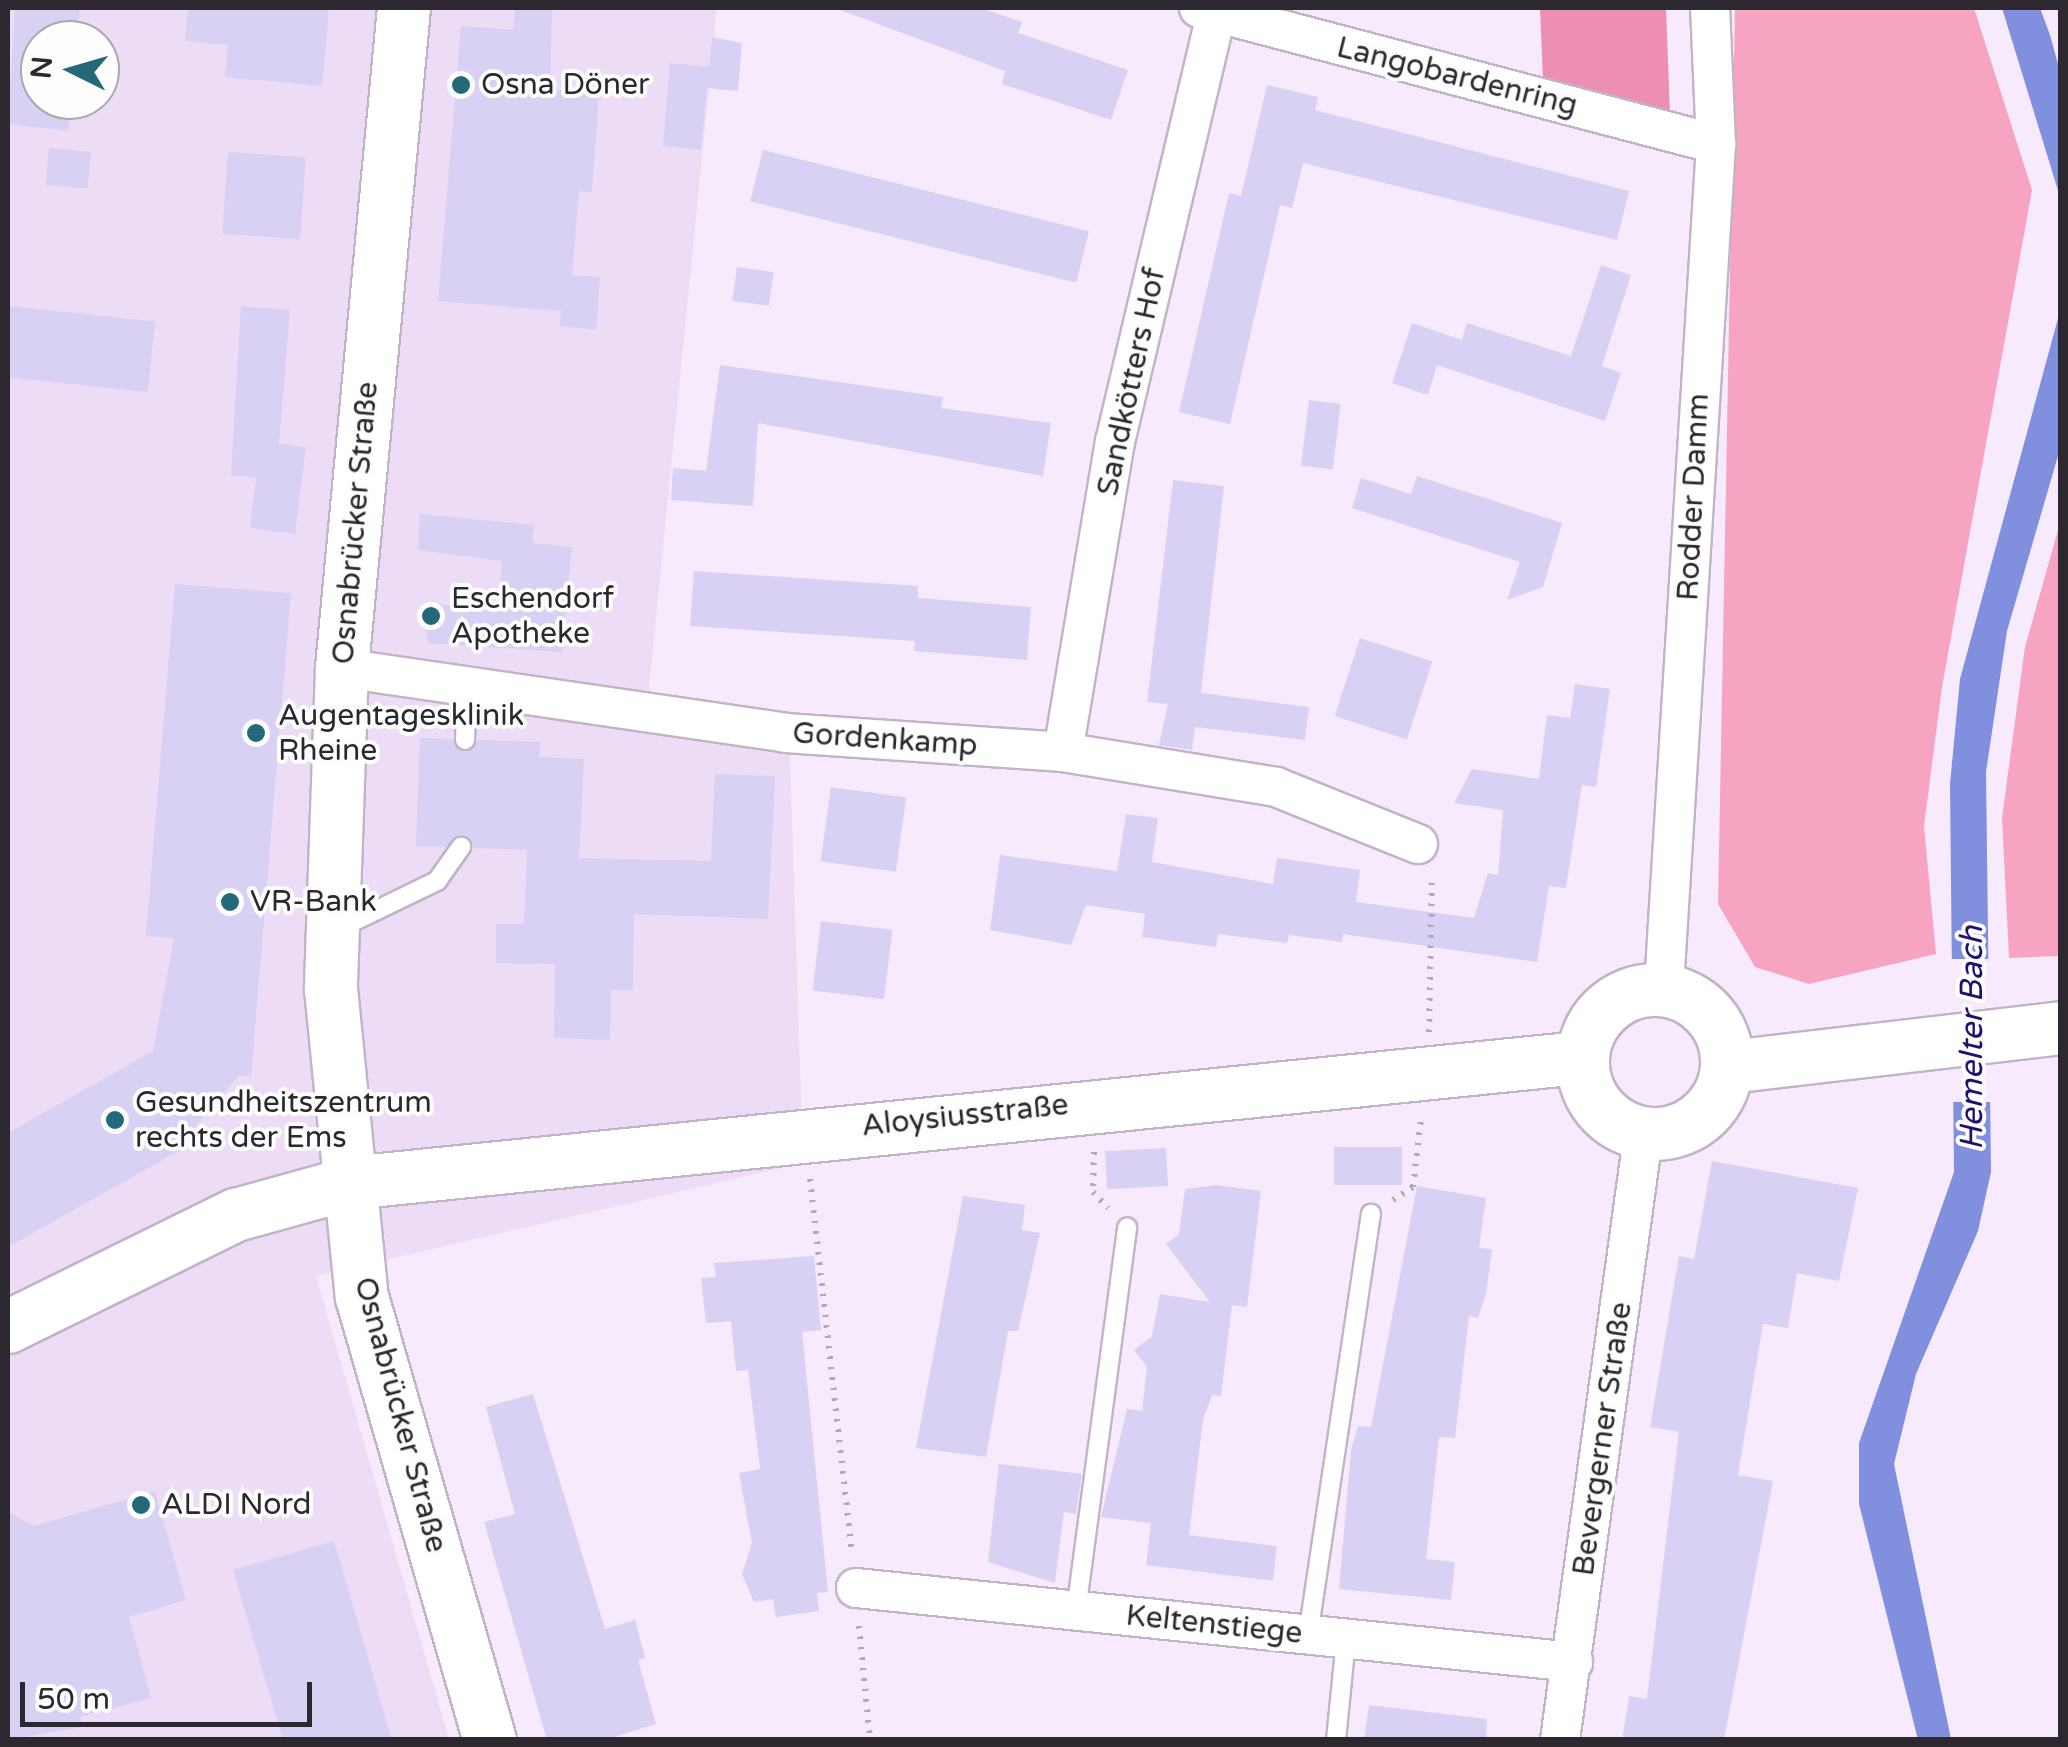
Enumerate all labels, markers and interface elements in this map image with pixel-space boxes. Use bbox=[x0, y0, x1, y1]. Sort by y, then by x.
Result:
north arrow bbox=[20, 20, 120, 120]
street label: Langobardenring bbox=[1333, 30, 1581, 124]
text: N bbox=[24, 55, 60, 80]
place label: Osna Döner bbox=[481, 67, 649, 103]
marker: Osna Döner bbox=[450, 74, 472, 96]
street label: Sandkötters Hof bbox=[1090, 265, 1174, 499]
street label: Osnabrücker Straße bbox=[326, 380, 386, 666]
street label: Rodder Damm bbox=[1671, 392, 1717, 602]
place label: Eschendorf Apotheke bbox=[451, 581, 614, 652]
marker: Eschendorf Apotheke bbox=[420, 605, 442, 627]
place label: Augentagesklinik Rheine bbox=[278, 698, 524, 768]
street label: Gordenkamp bbox=[791, 716, 979, 764]
marker: Augentagesklinik Rheine bbox=[243, 720, 269, 746]
place label: VR-Bank bbox=[250, 884, 377, 920]
marker: VR-Bank bbox=[219, 891, 241, 913]
water label: Hemelter Bach bbox=[1953, 926, 1991, 1150]
place label: Gesundheitszentrum rechts der Ems bbox=[135, 1085, 432, 1156]
street label: Aloysiusstraße bbox=[860, 1087, 1070, 1145]
marker: Gesundheitszentrum rechts der Ems bbox=[104, 1109, 126, 1131]
street label: Osnabrücker Straße bbox=[346, 1273, 454, 1557]
street label: Bevergerner Straße bbox=[1566, 1300, 1640, 1578]
place label: ALDI Nord bbox=[161, 1487, 311, 1523]
marker: ALDI Nord bbox=[130, 1494, 152, 1516]
street label: Keltenstiege bbox=[1124, 1598, 1304, 1652]
scale bar bbox=[25, 1662, 318, 1724]
text: 50 m bbox=[37, 1681, 110, 1718]

